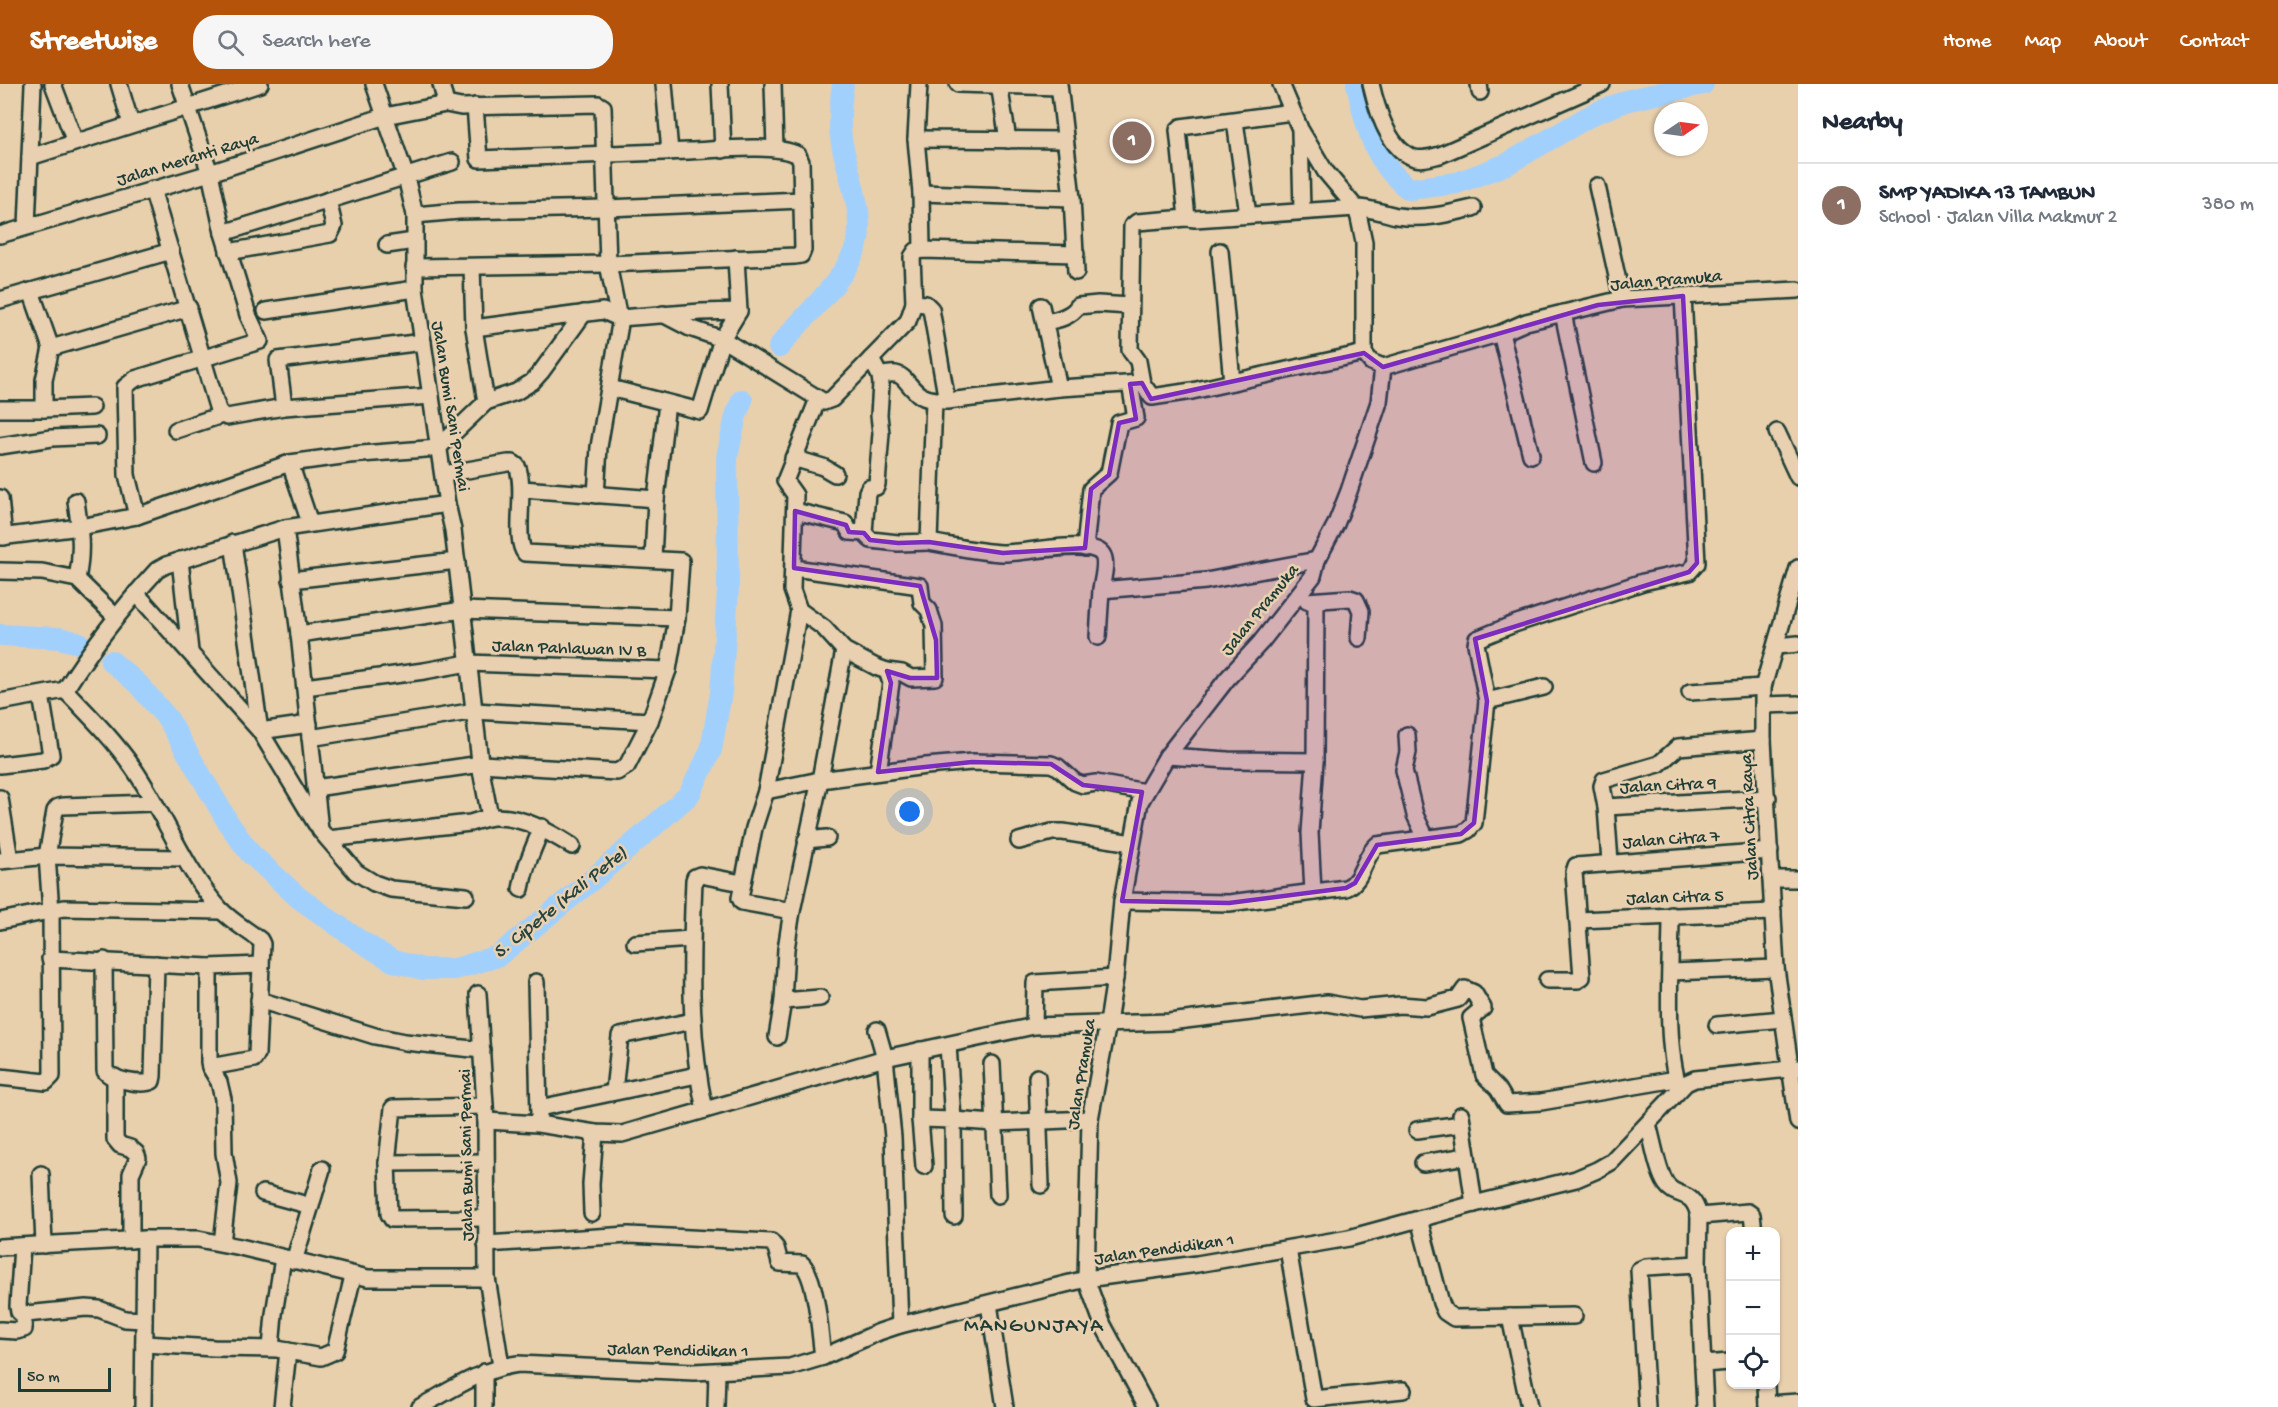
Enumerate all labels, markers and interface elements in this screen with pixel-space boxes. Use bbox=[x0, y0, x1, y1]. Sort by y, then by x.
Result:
search box bbox=[193, 15, 613, 69]
text: Streetwise bbox=[30, 26, 157, 59]
icon: search bbox=[214, 26, 247, 59]
text: Search here bbox=[262, 29, 371, 55]
text: Home bbox=[1943, 30, 1991, 55]
text: Map bbox=[2024, 30, 2061, 55]
text: About bbox=[2094, 30, 2147, 55]
text: Contact bbox=[2180, 30, 2248, 55]
north arrow bbox=[1654, 102, 1708, 156]
text: Nearby bbox=[1822, 108, 1903, 139]
pin: 1 bbox=[1112, 118, 1152, 164]
street label: Jalan Meranti Raya bbox=[114, 129, 262, 192]
text: SMP YADIKA 13 TAMBUN bbox=[1879, 181, 2095, 207]
text: 1 bbox=[1837, 194, 1846, 217]
text: 380 m bbox=[2202, 194, 2254, 217]
text: School · Jalan Villa Makmur 2 bbox=[1879, 207, 2117, 230]
street label: Jalan Pramuka bbox=[1610, 266, 1724, 297]
street label: Jalan Bumi Sani Permai bbox=[426, 320, 473, 493]
street label: Jalan Pramuka bbox=[1218, 560, 1305, 661]
street label: Jalan Pahlawan IV B bbox=[491, 636, 647, 663]
street label: Jalan Citra Raya bbox=[1737, 752, 1764, 880]
street label: Jalan Citra 9 bbox=[1619, 773, 1717, 800]
your location bbox=[895, 797, 924, 826]
street label: Jalan Citra 7 bbox=[1622, 827, 1721, 854]
water label: S. Cipete (Kali Pete) bbox=[490, 842, 633, 965]
street label: Jalan Citra 5 bbox=[1626, 886, 1724, 911]
street label: Jalan Pramuka bbox=[1063, 1017, 1102, 1131]
street label: Jalan Bumi Sani Permai bbox=[455, 1069, 480, 1241]
map controls bbox=[1726, 1227, 1780, 1389]
button: + bbox=[1726, 1227, 1780, 1281]
street label: Jalan Pendidikan 1 bbox=[1093, 1230, 1236, 1271]
button: − bbox=[1726, 1281, 1780, 1335]
district label: MANGUNJAYA bbox=[964, 1315, 1104, 1340]
button: locate bbox=[1726, 1335, 1780, 1389]
street label: Jalan Pendidikan 1 bbox=[607, 1340, 749, 1363]
scale bar bbox=[18, 1365, 111, 1392]
text: 50 m bbox=[27, 1369, 60, 1388]

